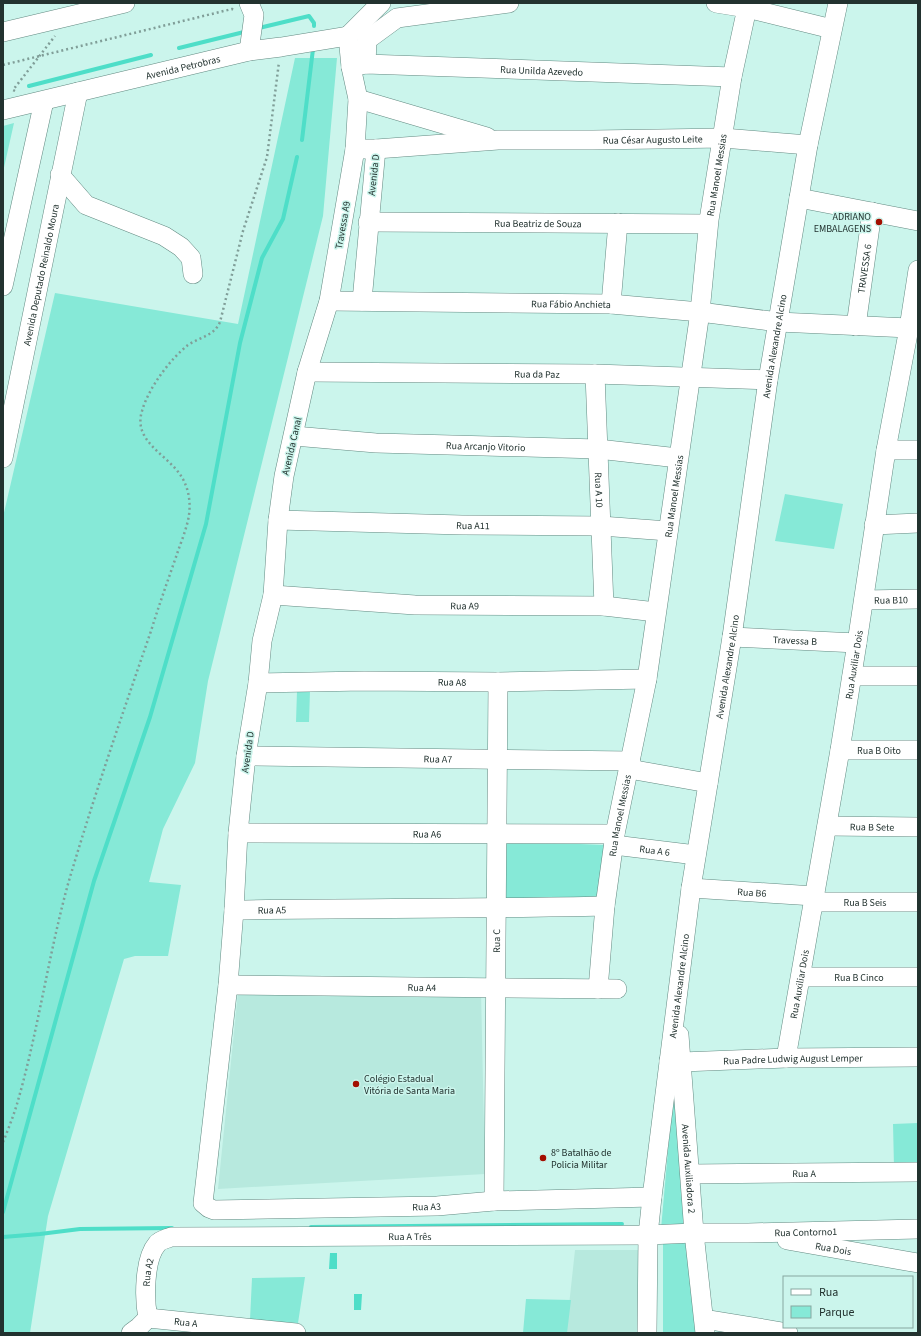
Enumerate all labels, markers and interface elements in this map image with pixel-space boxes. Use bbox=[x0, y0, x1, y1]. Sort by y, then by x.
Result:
street label: Avenida Petrobras bbox=[145, 52, 222, 84]
street label: Rua Unilda Azevedo bbox=[500, 63, 583, 80]
street label: Rua César Augusto Leite bbox=[603, 132, 703, 148]
street label: Rua Manoel Messias bbox=[704, 133, 731, 217]
street label: Avenida D bbox=[365, 154, 383, 197]
street label: Travessa A9 bbox=[332, 200, 354, 250]
street label: Avenida Deputado Reinaldo Moura bbox=[20, 203, 63, 347]
place label: ADRIANO EMBALAGENS bbox=[814, 210, 871, 236]
street label: Rua Beatriz de Souza bbox=[494, 217, 582, 231]
marker: ADRIANO EMBALAGENS bbox=[874, 217, 884, 227]
street label: TRAVESSA 6 bbox=[855, 243, 875, 294]
street label: Avenida Alexandre Alcino bbox=[760, 293, 790, 399]
street label: Rua Fábio Anchieta bbox=[531, 297, 611, 312]
street label: Rua da Paz bbox=[514, 367, 560, 382]
street label: Avenida Canal bbox=[278, 415, 306, 477]
street label: Rua Arcanjo Vitorio bbox=[446, 439, 526, 455]
street label: Rua Manoel Messias bbox=[662, 454, 687, 539]
street label: Rua A 10 bbox=[591, 472, 606, 508]
street label: Rua A11 bbox=[456, 519, 490, 533]
street label: Rua B10 bbox=[874, 593, 908, 608]
street label: Rua A9 bbox=[450, 599, 479, 613]
street label: Avenida Alexandre Alcino bbox=[713, 614, 743, 720]
street label: Rua Auxiliar Dois bbox=[842, 629, 867, 700]
street label: Travessa B bbox=[772, 633, 817, 649]
street label: Rua A8 bbox=[438, 676, 466, 690]
street label: Avenida D bbox=[238, 731, 258, 774]
street label: Rua B Oito bbox=[857, 744, 901, 758]
street label: Rua A7 bbox=[424, 752, 452, 767]
street label: Rua Manoel Messias bbox=[606, 773, 635, 858]
street label: Rua B Sete bbox=[850, 820, 894, 835]
street label: Rua A6 bbox=[413, 827, 441, 842]
street label: Rua A 6 bbox=[639, 842, 671, 860]
street label: Rua B6 bbox=[737, 885, 767, 901]
street label: Rua B Seis bbox=[843, 896, 887, 910]
street label: Rua A5 bbox=[258, 903, 286, 918]
street label: Rua C bbox=[490, 929, 504, 953]
street label: Avenida Alexandre Alcino bbox=[666, 933, 693, 1039]
street label: Rua Auxiliar Dois bbox=[787, 949, 813, 1020]
street label: Rua B Cinco bbox=[834, 971, 884, 985]
street label: Rua A4 bbox=[408, 981, 436, 995]
street label: Rua Padre Ludwig August Lemper bbox=[723, 1051, 863, 1068]
place label: Colégio Estadual Vitória de Santa Maria bbox=[364, 1072, 455, 1098]
marker: Colégio Estadual Vitória de Santa Maria bbox=[351, 1079, 361, 1089]
street label: Avenida Auxiliadora 2 bbox=[678, 1123, 698, 1214]
place label: 8º Batalhão de Policia Militar bbox=[551, 1146, 612, 1172]
marker: 8º Batalhão de Policia Militar bbox=[538, 1153, 548, 1163]
street label: Rua A bbox=[792, 1167, 816, 1181]
street label: Rua A3 bbox=[412, 1200, 442, 1214]
street label: Rua Contorno1 bbox=[774, 1225, 837, 1240]
street label: Rua A Três bbox=[388, 1230, 431, 1244]
street label: Rua Dois bbox=[814, 1239, 852, 1259]
street label: Rua A2 bbox=[140, 1257, 158, 1287]
legend bbox=[783, 1276, 913, 1328]
text: Rua bbox=[819, 1284, 838, 1301]
text: Parque bbox=[819, 1304, 855, 1321]
street label: Rua A bbox=[173, 1315, 199, 1331]

